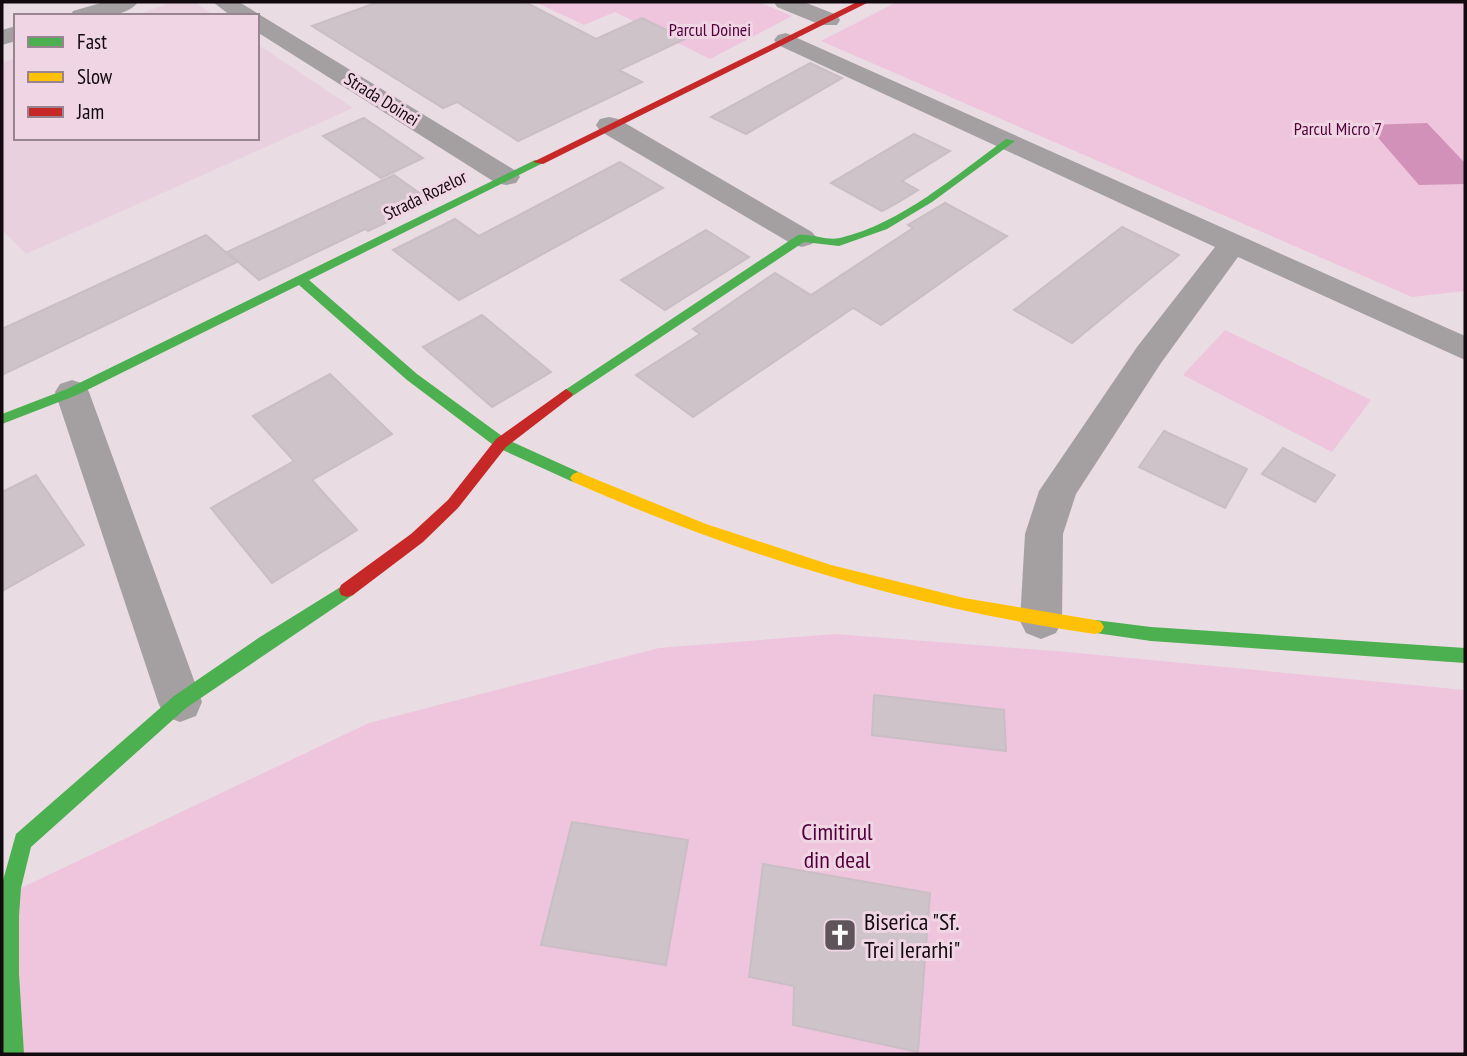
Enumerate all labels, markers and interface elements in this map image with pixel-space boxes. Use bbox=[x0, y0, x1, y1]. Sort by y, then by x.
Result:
legend bbox=[14, 14, 259, 140]
park label: Parcul Doinei bbox=[669, 18, 751, 41]
text: Fast bbox=[77, 28, 107, 55]
text: Slow bbox=[77, 63, 113, 90]
street label: Strada Doinei bbox=[340, 67, 424, 131]
text: Jam bbox=[76, 98, 104, 125]
park label: Parcul Micro 7 bbox=[1294, 117, 1382, 140]
street label: Strada Rozelor bbox=[380, 165, 470, 225]
park label: Cimitirul din deal bbox=[801, 816, 873, 875]
place label: Biserica "Sf. Trei Ierarhi" bbox=[864, 906, 960, 965]
church icon: Biserica "Sf. Trei Ierarhi" bbox=[821, 916, 859, 954]

